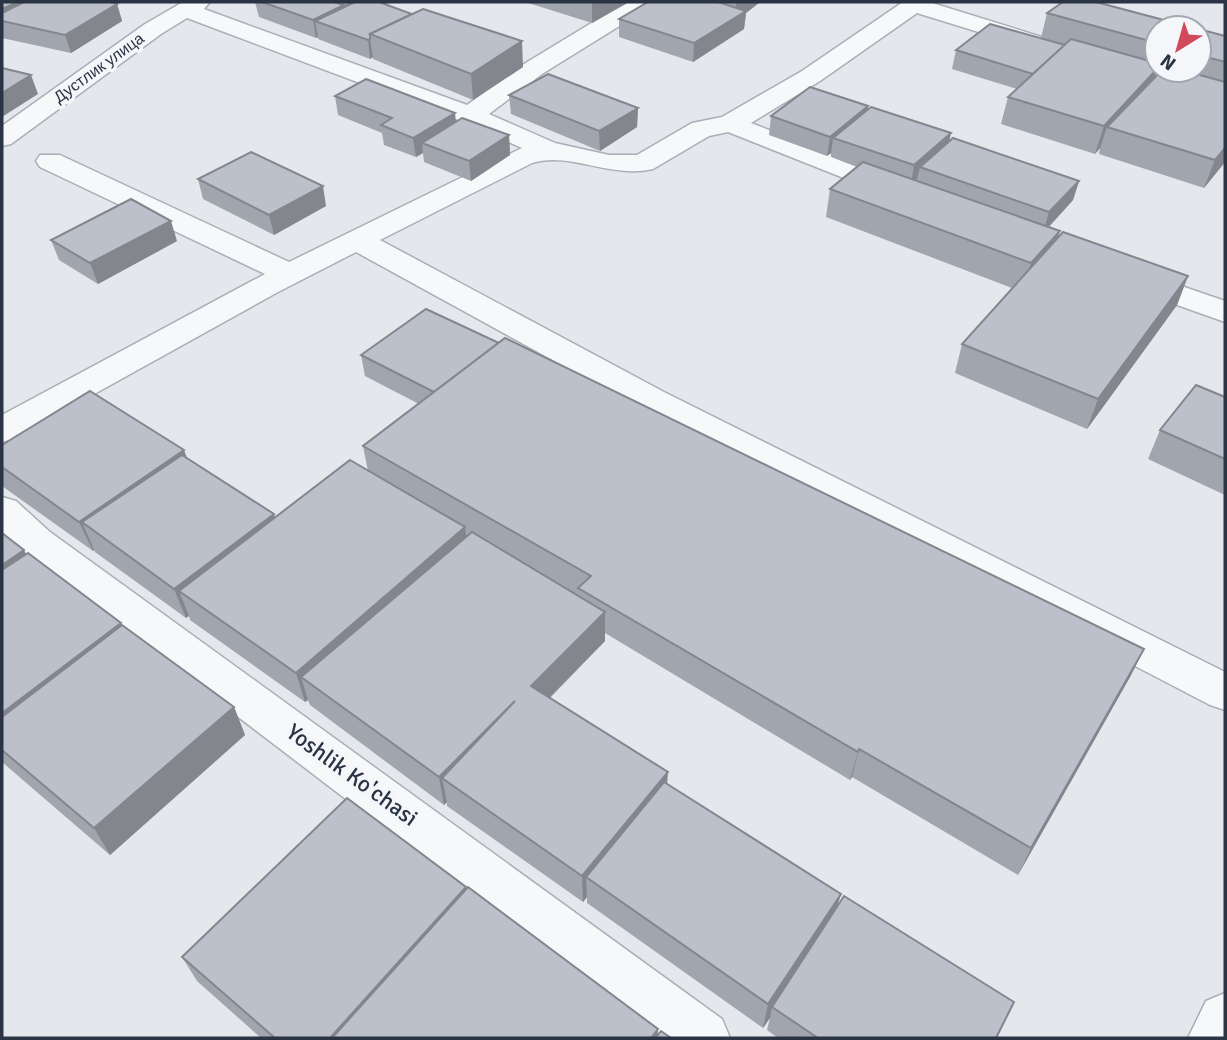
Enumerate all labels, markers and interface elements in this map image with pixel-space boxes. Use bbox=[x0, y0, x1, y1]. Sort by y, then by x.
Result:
north arrow bbox=[1143, 14, 1213, 84]
street label: Дустлик улица bbox=[50, 28, 148, 107]
text: N bbox=[1156, 48, 1181, 75]
street label: Yoshlik Ko'chasi bbox=[281, 718, 423, 832]

